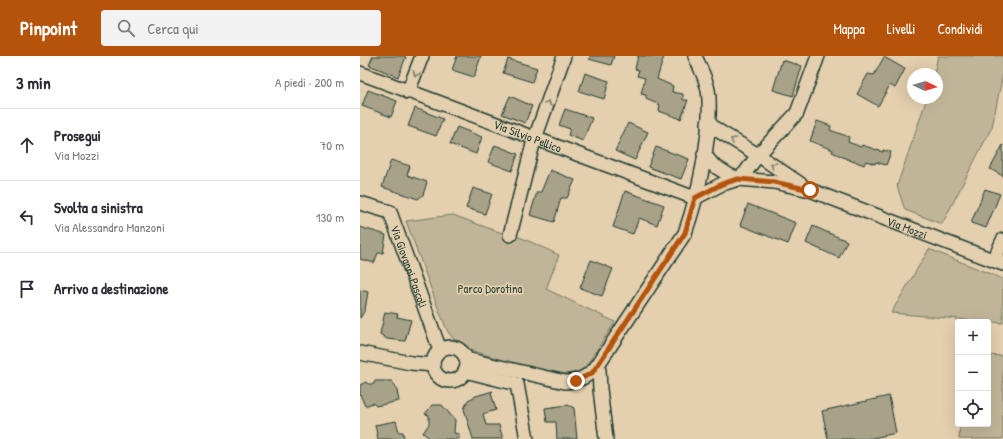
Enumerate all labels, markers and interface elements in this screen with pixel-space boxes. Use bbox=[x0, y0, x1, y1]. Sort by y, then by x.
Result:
search box bbox=[101, 10, 381, 46]
text: Pinpoint bbox=[20, 15, 77, 41]
icon: search bbox=[115, 17, 137, 39]
text: Cerca qui bbox=[147, 18, 199, 39]
text: Mappa bbox=[833, 19, 865, 38]
text: Livelli bbox=[887, 19, 915, 38]
text: Condividi bbox=[937, 19, 983, 38]
north arrow bbox=[907, 68, 943, 104]
one-way arrow bbox=[412, 70, 420, 77]
text: 3 min bbox=[16, 71, 51, 94]
text: A piedi · 200 m bbox=[275, 73, 344, 91]
one-way arrow bbox=[544, 99, 552, 106]
street label: Via Silvio Pellico bbox=[491, 115, 564, 156]
text: Prosegui bbox=[54, 125, 101, 146]
icon: ahead bbox=[16, 134, 38, 156]
text: 70 m bbox=[320, 136, 344, 154]
one-way arrow bbox=[730, 137, 737, 144]
text: Via Mozzi bbox=[54, 146, 99, 164]
one-way arrow bbox=[770, 163, 777, 170]
route start bbox=[801, 181, 819, 199]
text: Svolta a sinistra bbox=[54, 197, 143, 218]
icon: left bbox=[16, 206, 38, 228]
text: 130 m bbox=[316, 208, 344, 226]
street label: Via Mozzi bbox=[885, 212, 930, 243]
text: Via Alessandro Manzoni bbox=[54, 218, 165, 236]
street label: Via Giovanni Pascoli bbox=[387, 223, 432, 310]
icon: arrive bbox=[16, 278, 38, 300]
text: Arrivo a destinazione bbox=[54, 278, 168, 299]
park label: Parco Dorotina bbox=[458, 280, 522, 297]
map controls bbox=[955, 319, 991, 427]
button: + bbox=[955, 319, 991, 355]
button: − bbox=[955, 355, 991, 391]
route end bbox=[567, 372, 585, 390]
button: locate bbox=[955, 391, 991, 427]

